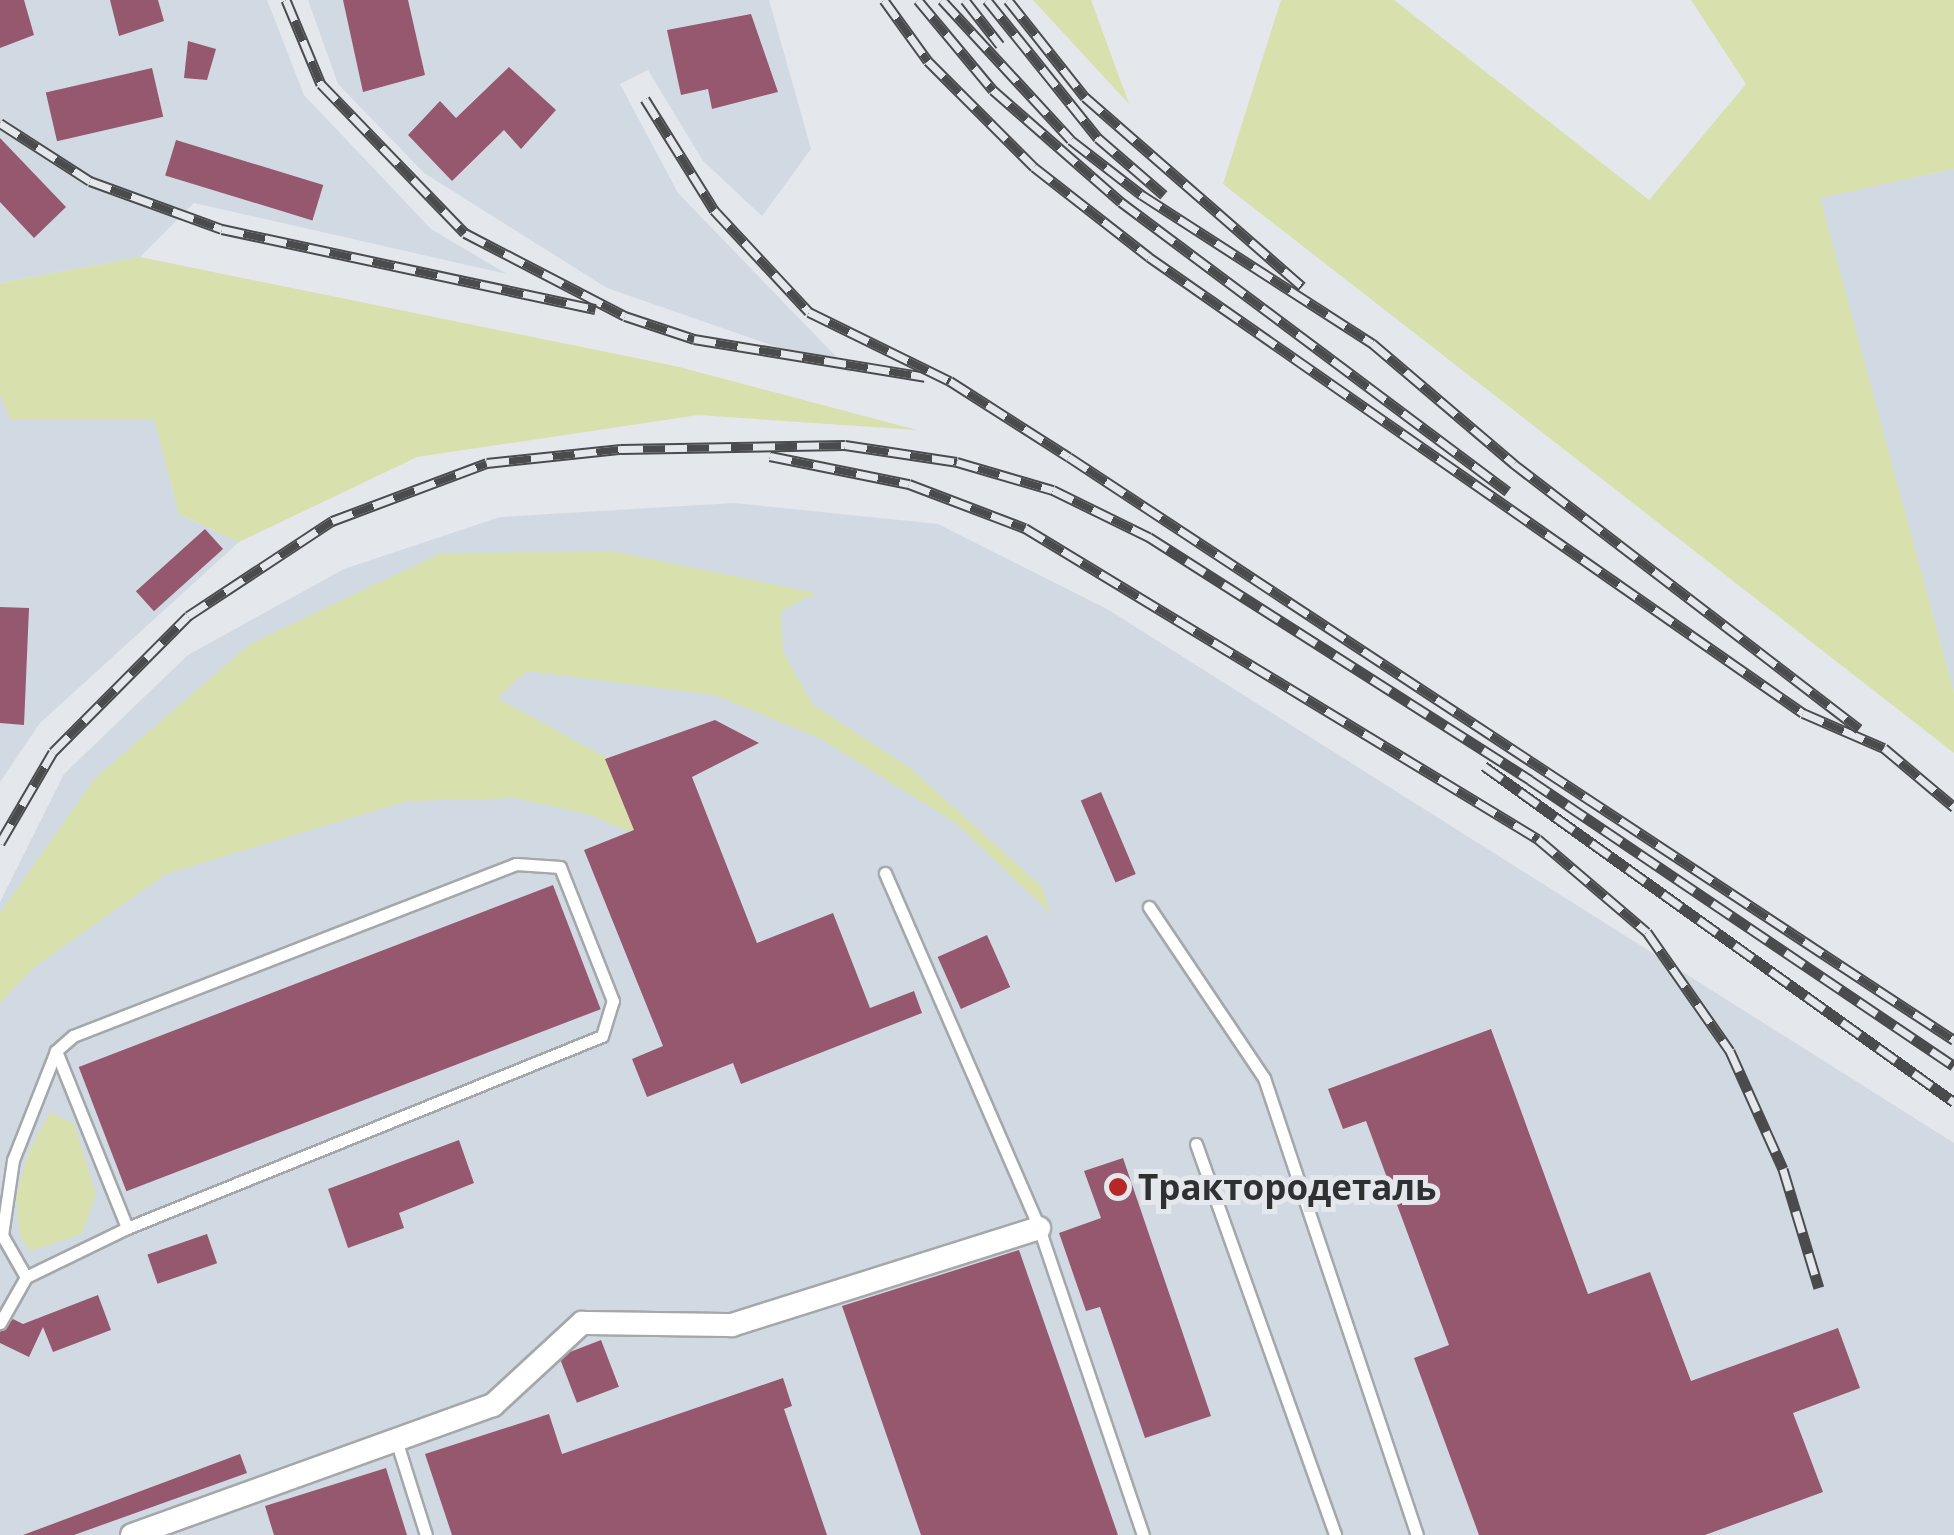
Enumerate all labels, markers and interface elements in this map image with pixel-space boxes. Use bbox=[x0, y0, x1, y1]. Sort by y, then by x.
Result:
place label: Трактородеталь bbox=[1138, 1166, 1437, 1208]
marker: Трактородеталь bbox=[1107, 1176, 1129, 1198]

